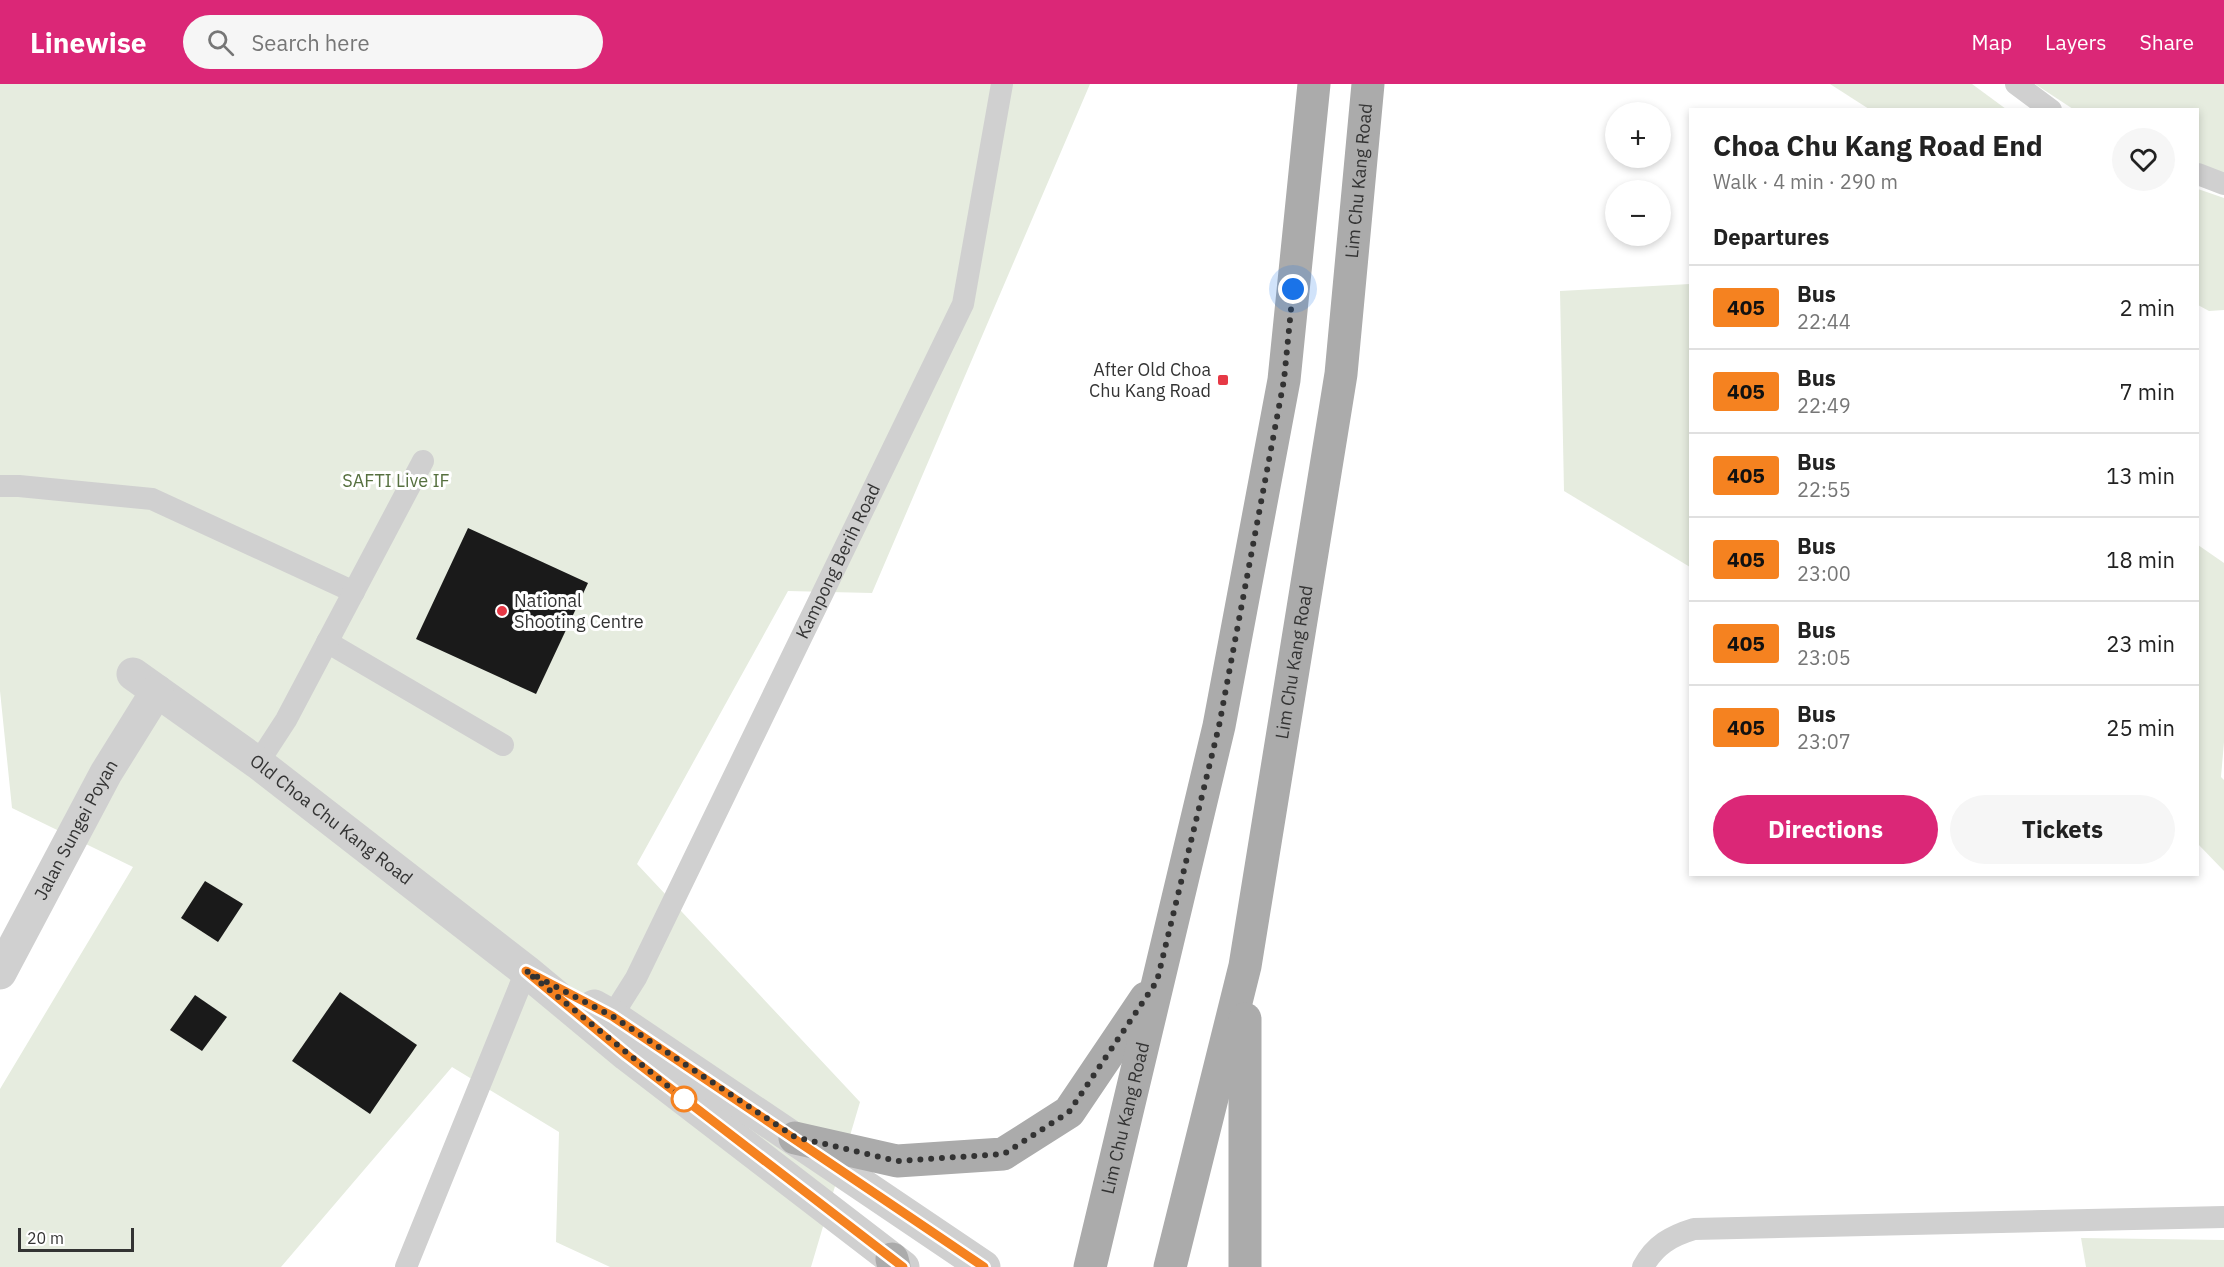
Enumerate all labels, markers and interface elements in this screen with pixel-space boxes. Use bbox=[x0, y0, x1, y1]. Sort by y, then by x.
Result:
search box bbox=[183, 15, 603, 69]
text: Linewise bbox=[30, 24, 147, 61]
icon: search bbox=[204, 26, 237, 59]
text: Search here bbox=[252, 28, 370, 57]
text: Map bbox=[1972, 28, 2012, 56]
text: Layers bbox=[2045, 28, 2107, 56]
text: Share bbox=[2140, 28, 2194, 56]
street label: Lim Chu Kang Road bbox=[1340, 102, 1377, 259]
map controls bbox=[1605, 102, 1671, 246]
button: + bbox=[1605, 102, 1671, 168]
text: Choa Chu Kang Road End bbox=[1713, 127, 2043, 164]
button: heart bbox=[2112, 128, 2175, 191]
text: Walk · 4 min · 290 m bbox=[1713, 168, 1898, 195]
button: − bbox=[1605, 180, 1671, 246]
text: Departures bbox=[1713, 222, 1829, 251]
your location bbox=[1278, 274, 1308, 304]
text: Bus bbox=[1797, 279, 1836, 308]
text: 405 bbox=[1727, 293, 1765, 321]
text: 2 min bbox=[2119, 293, 2175, 322]
text: 22:44 bbox=[1797, 308, 1851, 335]
place label: After Old Choa Chu Kang Road bbox=[1089, 358, 1211, 402]
text: Bus bbox=[1797, 363, 1836, 392]
marker: After Old Choa Chu Kang Road bbox=[1216, 373, 1230, 387]
text: 405 bbox=[1727, 377, 1765, 405]
text: 7 min bbox=[2119, 377, 2175, 406]
text: 22:49 bbox=[1797, 392, 1851, 419]
text: Bus bbox=[1797, 447, 1836, 476]
text: 405 bbox=[1727, 461, 1765, 489]
text: 13 min bbox=[2106, 461, 2175, 490]
park label: SAFTI Live IF bbox=[342, 469, 450, 492]
text: 22:55 bbox=[1797, 476, 1851, 503]
street label: Kampong Berih Road bbox=[790, 480, 885, 643]
text: Bus bbox=[1797, 531, 1836, 560]
text: 405 bbox=[1727, 545, 1765, 573]
text: 18 min bbox=[2106, 545, 2175, 574]
text: 23:00 bbox=[1797, 560, 1851, 587]
street label: Lim Chu Kang Road bbox=[1270, 583, 1318, 741]
place label: National Shooting Centre bbox=[514, 589, 644, 633]
marker: National Shooting Centre bbox=[495, 604, 509, 618]
text: Bus bbox=[1797, 615, 1836, 644]
text: 405 bbox=[1727, 629, 1765, 657]
text: 23 min bbox=[2106, 629, 2175, 658]
text: 23:05 bbox=[1797, 644, 1851, 671]
text: Bus bbox=[1797, 699, 1836, 728]
text: 405 bbox=[1727, 713, 1765, 741]
text: 25 min bbox=[2106, 713, 2175, 742]
text: 23:07 bbox=[1797, 728, 1851, 755]
street label: Old Choa Chu Kang Road bbox=[246, 749, 417, 890]
street label: Jalan Sungei Poyan bbox=[29, 755, 123, 904]
button: Directions bbox=[1713, 795, 1938, 864]
button: Tickets bbox=[1950, 795, 2175, 864]
street label: Lim Chu Kang Road bbox=[1096, 1040, 1154, 1196]
unlabelled marker bbox=[671, 1086, 697, 1112]
scale bar bbox=[18, 1225, 134, 1252]
text: 20 m bbox=[27, 1228, 64, 1248]

